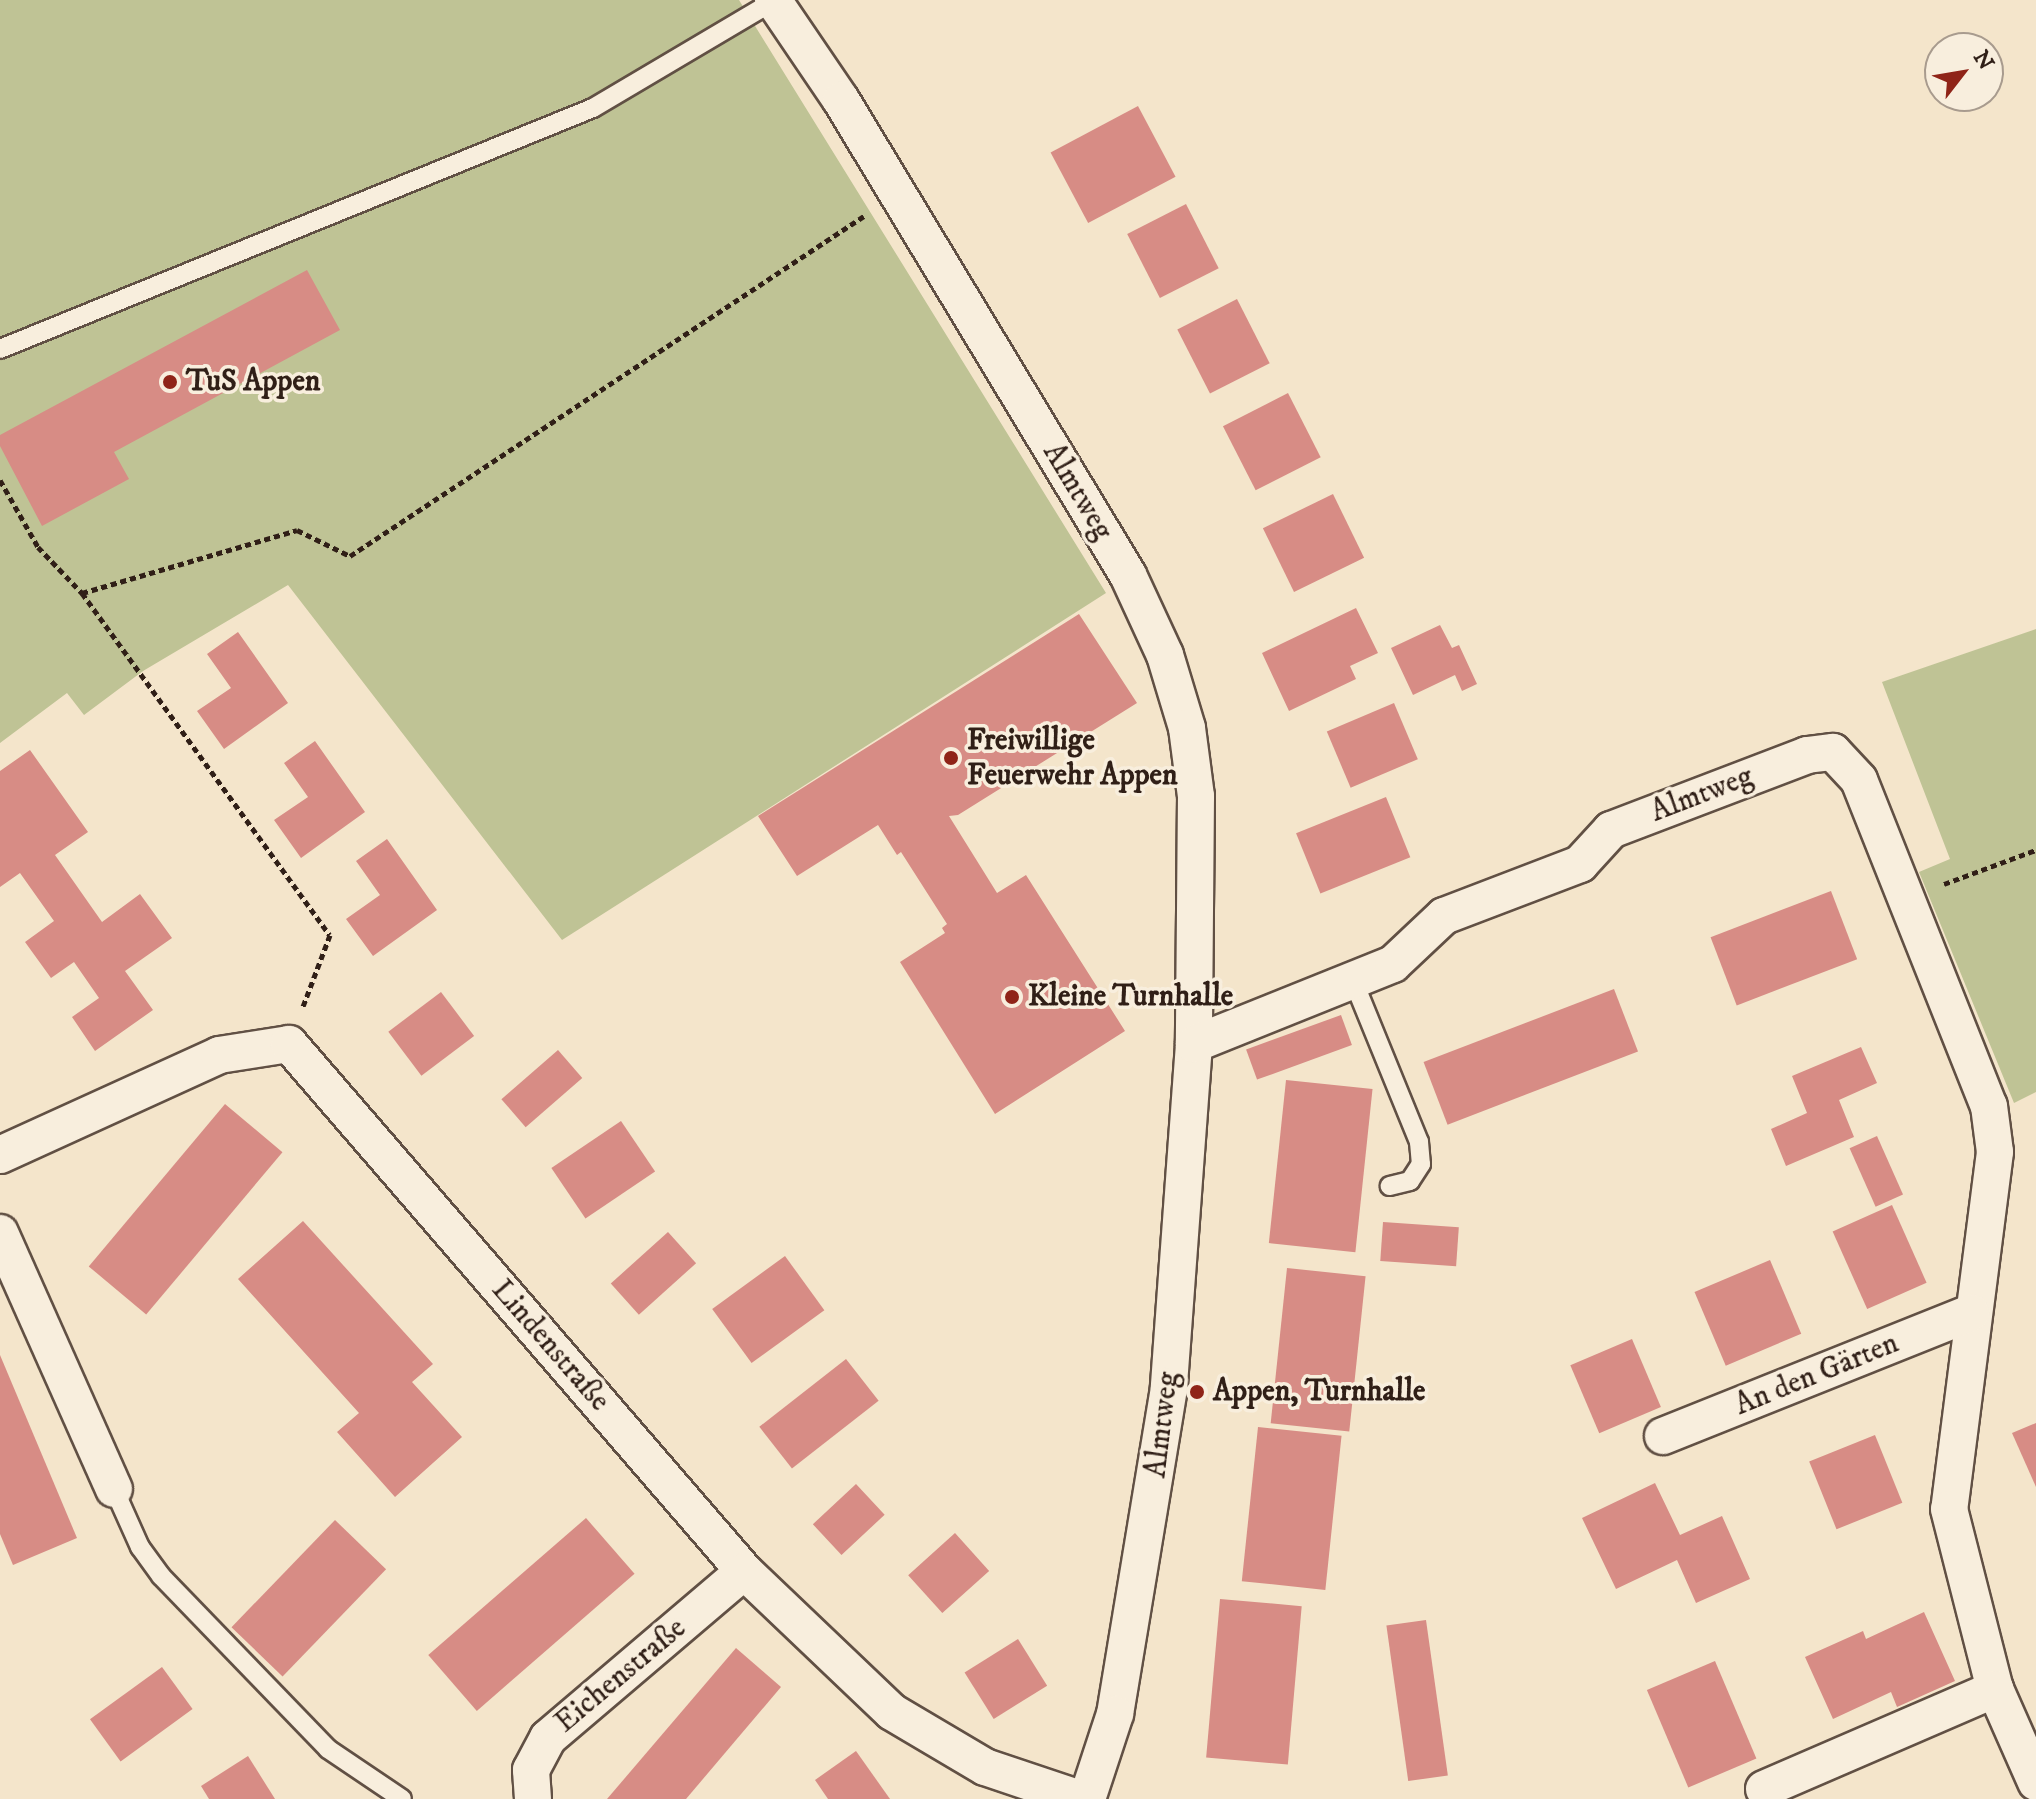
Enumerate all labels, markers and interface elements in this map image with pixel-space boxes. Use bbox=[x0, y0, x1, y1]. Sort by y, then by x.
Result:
north arrow bbox=[1924, 32, 2004, 112]
text: N bbox=[1967, 46, 2000, 75]
place label: TuS Appen bbox=[186, 364, 320, 400]
marker: TuS Appen bbox=[161, 373, 179, 391]
street label: Almtweg bbox=[1034, 437, 1120, 547]
place label: Freiwillige Feuerwehr Appen bbox=[967, 723, 1178, 794]
marker: Freiwillige Feuerwehr Appen bbox=[942, 749, 960, 767]
street label: Almtweg bbox=[1646, 759, 1758, 831]
place label: Kleine Turnhalle bbox=[1028, 979, 1233, 1015]
marker: Kleine Turnhalle bbox=[1003, 988, 1021, 1006]
street label: Lindenstraße bbox=[483, 1273, 617, 1419]
street label: An den Gärten bbox=[1730, 1326, 1904, 1424]
street label: Almtweg bbox=[1139, 1370, 1187, 1480]
place label: Appen, Turnhalle bbox=[1213, 1374, 1425, 1410]
marker: Appen, Turnhalle bbox=[1188, 1383, 1206, 1401]
street label: Eichenstraße bbox=[548, 1611, 694, 1741]

